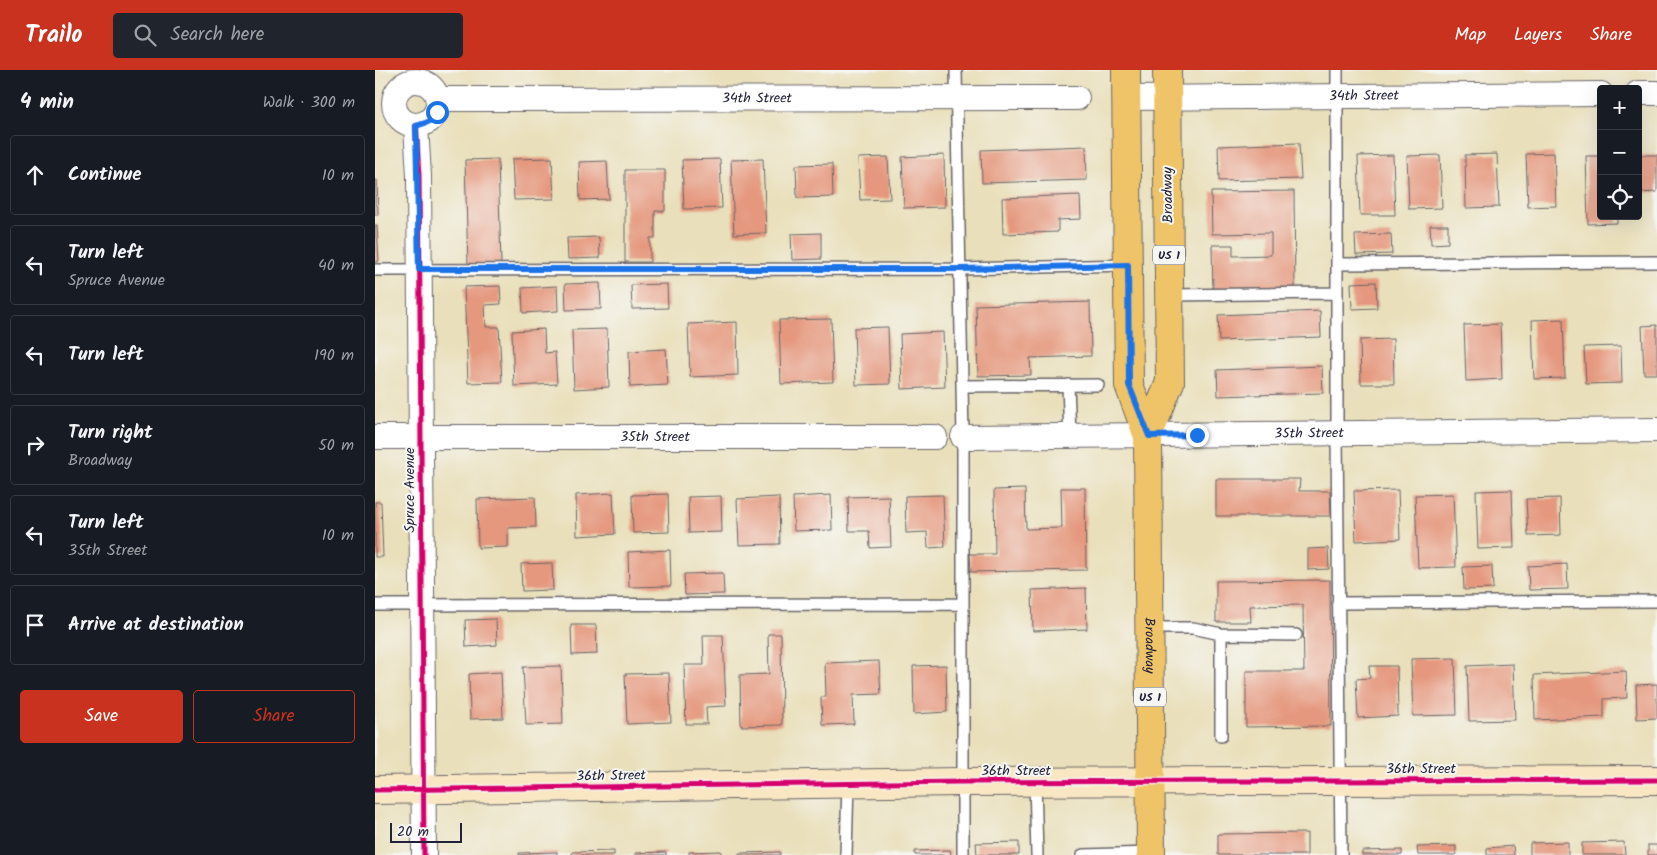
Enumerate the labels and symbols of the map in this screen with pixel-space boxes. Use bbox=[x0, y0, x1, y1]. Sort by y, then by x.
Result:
street label: 34th Street bbox=[1329, 85, 1400, 107]
street label: 34th Street bbox=[722, 87, 793, 110]
route start bbox=[426, 101, 449, 124]
street label: Broadway bbox=[1157, 166, 1179, 223]
road number: US 1 bbox=[1153, 246, 1185, 264]
street label: 35th Street bbox=[1274, 422, 1344, 445]
route end bbox=[1186, 424, 1209, 447]
street label: 35th Street bbox=[620, 426, 690, 448]
street label: Spruce Avenue bbox=[399, 447, 421, 532]
street label: Broadway bbox=[1138, 617, 1161, 674]
road number: US 1 bbox=[1134, 688, 1166, 706]
street label: 36th Street bbox=[1386, 758, 1456, 780]
street label: 36th Street bbox=[981, 760, 1051, 782]
street label: 36th Street bbox=[576, 764, 647, 788]
scale bar bbox=[390, 820, 463, 843]

